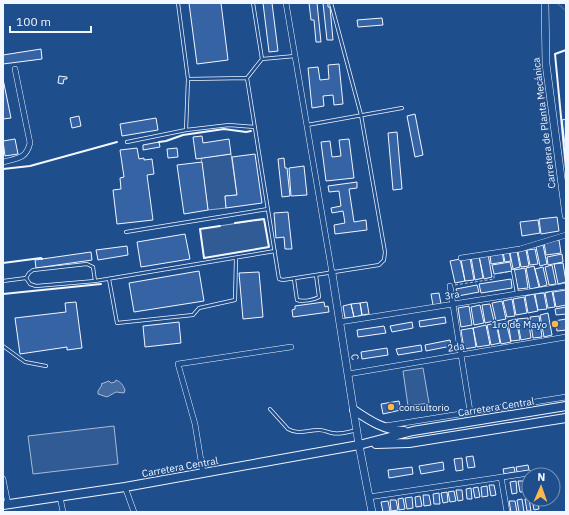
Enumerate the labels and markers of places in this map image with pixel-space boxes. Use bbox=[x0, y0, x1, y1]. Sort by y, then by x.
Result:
place label: 1ro de Mayo bbox=[492, 318, 547, 331]
marker: 1ro de Mayo bbox=[550, 319, 560, 329]
place label: consultorio bbox=[399, 401, 450, 414]
marker: consultorio bbox=[386, 402, 396, 412]

